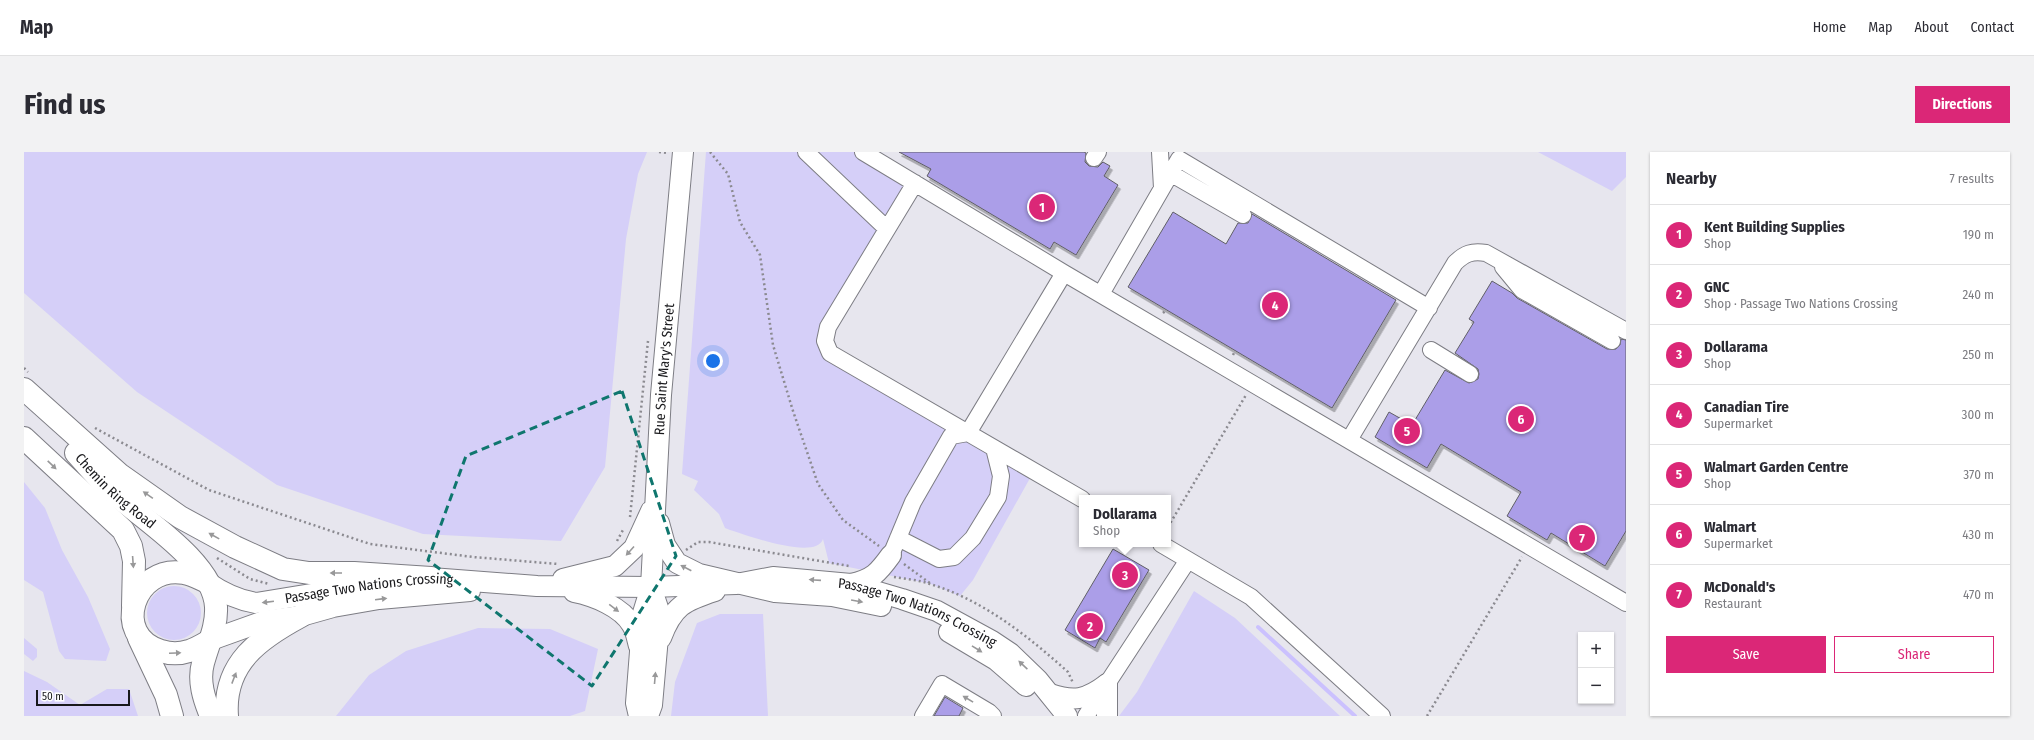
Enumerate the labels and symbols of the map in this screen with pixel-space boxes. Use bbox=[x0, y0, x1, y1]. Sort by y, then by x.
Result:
pin: 1 bbox=[1029, 192, 1055, 222]
pin: 4 bbox=[1262, 290, 1288, 320]
street label: Rue Saint Mary's Street bbox=[651, 302, 678, 436]
your location bbox=[703, 351, 723, 371]
pin: 6 bbox=[1508, 404, 1534, 434]
pin: 5 bbox=[1394, 416, 1420, 446]
street label: Chemin Ring Road bbox=[71, 450, 159, 532]
one-way arrow bbox=[47, 460, 57, 470]
one-way arrow bbox=[143, 491, 154, 499]
pin: 7 bbox=[1569, 523, 1595, 553]
one-way arrow bbox=[208, 532, 220, 539]
one-way arrow bbox=[626, 546, 635, 556]
one-way arrow bbox=[130, 556, 137, 568]
pin: 3 bbox=[1112, 560, 1138, 590]
one-way arrow bbox=[680, 564, 691, 571]
street label: Passage Two Nations Crossing bbox=[284, 570, 454, 607]
one-way arrow bbox=[329, 570, 342, 576]
street label: Passage Two Nations Crossing bbox=[837, 575, 1000, 651]
one-way arrow bbox=[809, 577, 821, 584]
one-way arrow bbox=[375, 596, 387, 602]
one-way arrow bbox=[851, 598, 863, 604]
one-way arrow bbox=[262, 599, 274, 605]
one-way arrow bbox=[608, 604, 619, 612]
pin: 2 bbox=[1077, 611, 1103, 641]
one-way arrow bbox=[971, 645, 983, 652]
one-way arrow bbox=[169, 650, 182, 656]
one-way arrow bbox=[1018, 661, 1028, 670]
one-way arrow bbox=[231, 671, 237, 683]
one-way arrow bbox=[651, 672, 658, 684]
scale bar bbox=[36, 688, 130, 707]
one-way arrow bbox=[962, 696, 974, 703]

